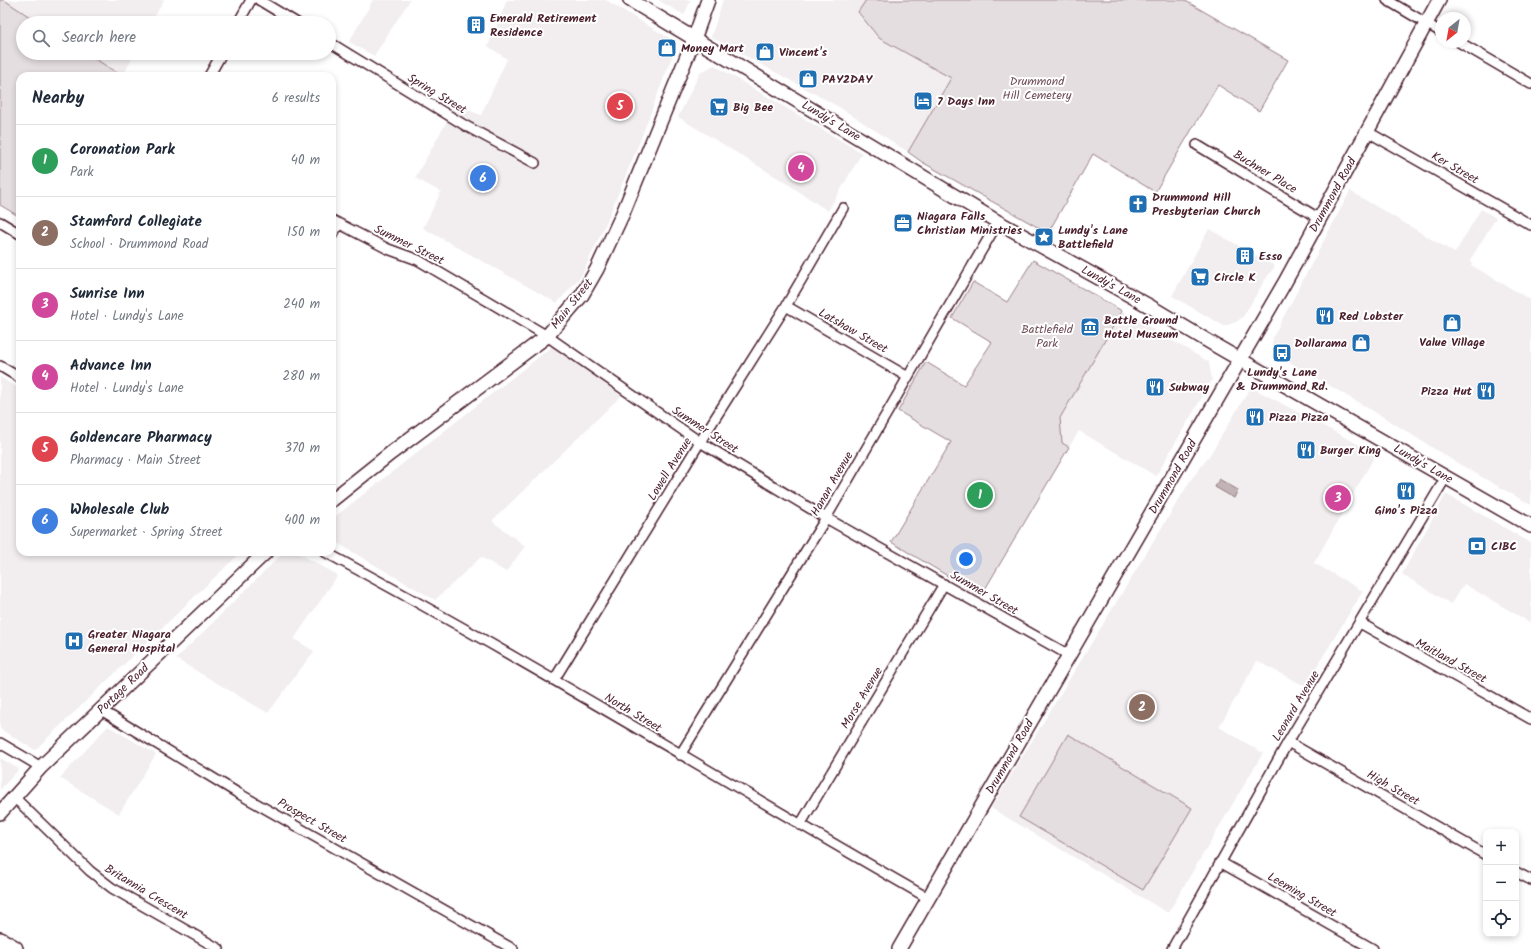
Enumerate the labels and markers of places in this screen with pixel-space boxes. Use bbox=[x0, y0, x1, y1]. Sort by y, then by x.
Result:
place label: Emerald Retirement Residence bbox=[490, 9, 597, 42]
building icon: Emerald Retirement Residence bbox=[465, 14, 487, 36]
shop icon: Money Mart bbox=[656, 37, 678, 59]
place label: Money Mart bbox=[681, 39, 744, 58]
shop icon: Vincent's bbox=[754, 41, 776, 63]
place label: Vincent's bbox=[779, 43, 828, 62]
shop icon: PAY2DAY bbox=[797, 68, 819, 90]
place label: PAY2DAY bbox=[822, 70, 873, 89]
hotel icon: 7 Days Inn bbox=[912, 90, 934, 112]
pin: 5 bbox=[607, 91, 633, 121]
place label: 7 Days Inn bbox=[937, 92, 995, 111]
supermarket icon: Big Bee bbox=[708, 96, 730, 118]
place label: Big Bee bbox=[733, 98, 773, 117]
pin: 4 bbox=[788, 153, 814, 183]
pin: 6 bbox=[470, 163, 496, 193]
place label: Drummond Hill Presbyterian Church bbox=[1152, 188, 1261, 221]
church icon: Drummond Hill Presbyterian Church bbox=[1127, 193, 1149, 215]
place label: Niagara Falls Christian Ministries bbox=[917, 207, 1022, 240]
office icon: Niagara Falls Christian Ministries bbox=[892, 212, 914, 234]
place label: Lundy's Lane Battlefield bbox=[1058, 221, 1128, 254]
place icon: Lundy's Lane Battlefield bbox=[1033, 226, 1055, 248]
building icon: Esso bbox=[1234, 245, 1256, 267]
place label: Esso bbox=[1259, 247, 1283, 266]
supermarket icon: Circle K bbox=[1189, 266, 1211, 288]
place label: Circle K bbox=[1214, 268, 1256, 287]
restaurant icon: Red Lobster bbox=[1314, 305, 1336, 327]
place label: Red Lobster bbox=[1339, 307, 1404, 326]
place label: Battle Ground Hotel Museum bbox=[1104, 311, 1179, 344]
shop icon: Value Village bbox=[1441, 312, 1463, 334]
museum icon: Battle Ground Hotel Museum bbox=[1079, 316, 1101, 338]
shop icon: Dollarama bbox=[1350, 332, 1372, 354]
place label: Value Village bbox=[1419, 333, 1485, 352]
place label: Dollarama bbox=[1295, 334, 1347, 353]
bus stop icon: Lundy's Lane & Drummond Rd. bbox=[1271, 342, 1293, 364]
place label: Lundy's Lane & Drummond Rd. bbox=[1236, 363, 1328, 396]
restaurant icon: Subway bbox=[1144, 376, 1166, 398]
place label: Subway bbox=[1169, 378, 1210, 397]
restaurant icon: Pizza Hut bbox=[1475, 380, 1497, 402]
place label: Pizza Hut bbox=[1421, 382, 1473, 401]
restaurant icon: Pizza Pizza bbox=[1244, 406, 1266, 428]
place label: Pizza Pizza bbox=[1269, 408, 1328, 427]
restaurant icon: Burger King bbox=[1295, 439, 1317, 461]
place label: Burger King bbox=[1320, 441, 1381, 460]
pin: 1 bbox=[967, 480, 993, 510]
restaurant icon: Gino's Pizza bbox=[1395, 480, 1417, 502]
pin: 3 bbox=[1325, 483, 1351, 513]
place label: Gino's Pizza bbox=[1375, 501, 1437, 520]
bank icon: CIBC bbox=[1466, 535, 1488, 557]
place label: CIBC bbox=[1491, 537, 1517, 556]
place label: Greater Niagara General Hospital bbox=[88, 625, 176, 658]
hospital icon: Greater Niagara General Hospital bbox=[63, 630, 85, 652]
pin: 2 bbox=[1129, 692, 1155, 722]

